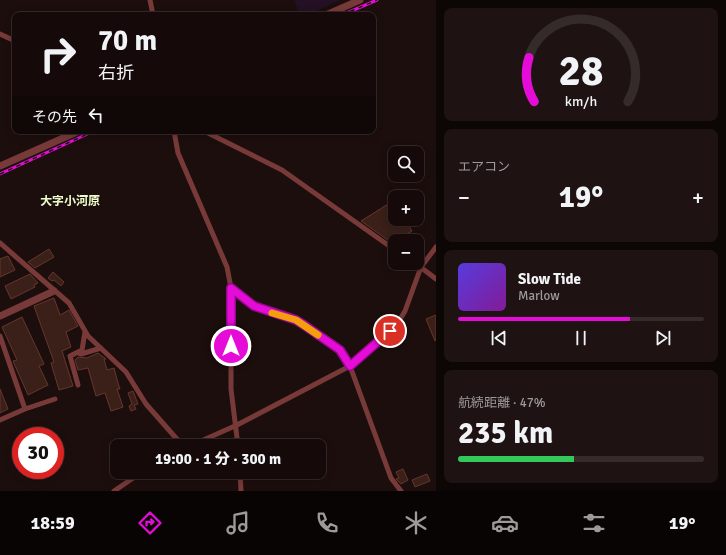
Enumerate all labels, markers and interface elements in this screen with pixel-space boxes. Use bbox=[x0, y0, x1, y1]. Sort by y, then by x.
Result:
text: 70 m bbox=[98, 24, 157, 58]
icon: right bbox=[32, 28, 84, 80]
text: 28 bbox=[559, 46, 603, 97]
text: 右折 bbox=[98, 62, 134, 84]
text: km/h bbox=[565, 93, 597, 110]
icon: left bbox=[85, 104, 107, 126]
text: その先 bbox=[32, 108, 77, 126]
map controls bbox=[388, 146, 424, 270]
button: search bbox=[388, 146, 424, 182]
text: エアコン bbox=[458, 159, 510, 175]
text: 19° bbox=[559, 179, 603, 216]
text: − bbox=[458, 184, 470, 211]
text: + bbox=[692, 184, 704, 211]
button: + bbox=[388, 190, 424, 226]
district label: 大字小河原 bbox=[40, 194, 100, 209]
button: − bbox=[388, 234, 424, 270]
text: Slow Tide bbox=[518, 270, 581, 288]
text: Marlow bbox=[518, 288, 560, 304]
pin bbox=[373, 314, 407, 348]
icon: arrive bbox=[379, 320, 401, 342]
position arrow bbox=[210, 325, 252, 367]
icon: previous bbox=[488, 327, 510, 349]
icon: pause bbox=[570, 327, 592, 349]
icon: next bbox=[652, 327, 674, 349]
text: 航続距離 · 47% bbox=[458, 395, 546, 411]
text: 235 km bbox=[458, 415, 553, 452]
speed limit sign: 30 bbox=[12, 427, 64, 479]
text: 19:00 · 1 分 · 300 m bbox=[155, 450, 281, 468]
icon: directions bbox=[136, 509, 164, 537]
icon: music bbox=[224, 509, 252, 537]
icon: phone bbox=[313, 509, 341, 537]
icon: climate bbox=[402, 509, 430, 537]
icon: car bbox=[491, 509, 519, 537]
icon: filters bbox=[580, 509, 608, 537]
text: 18:59 bbox=[30, 512, 75, 534]
text: 19° bbox=[669, 512, 696, 534]

